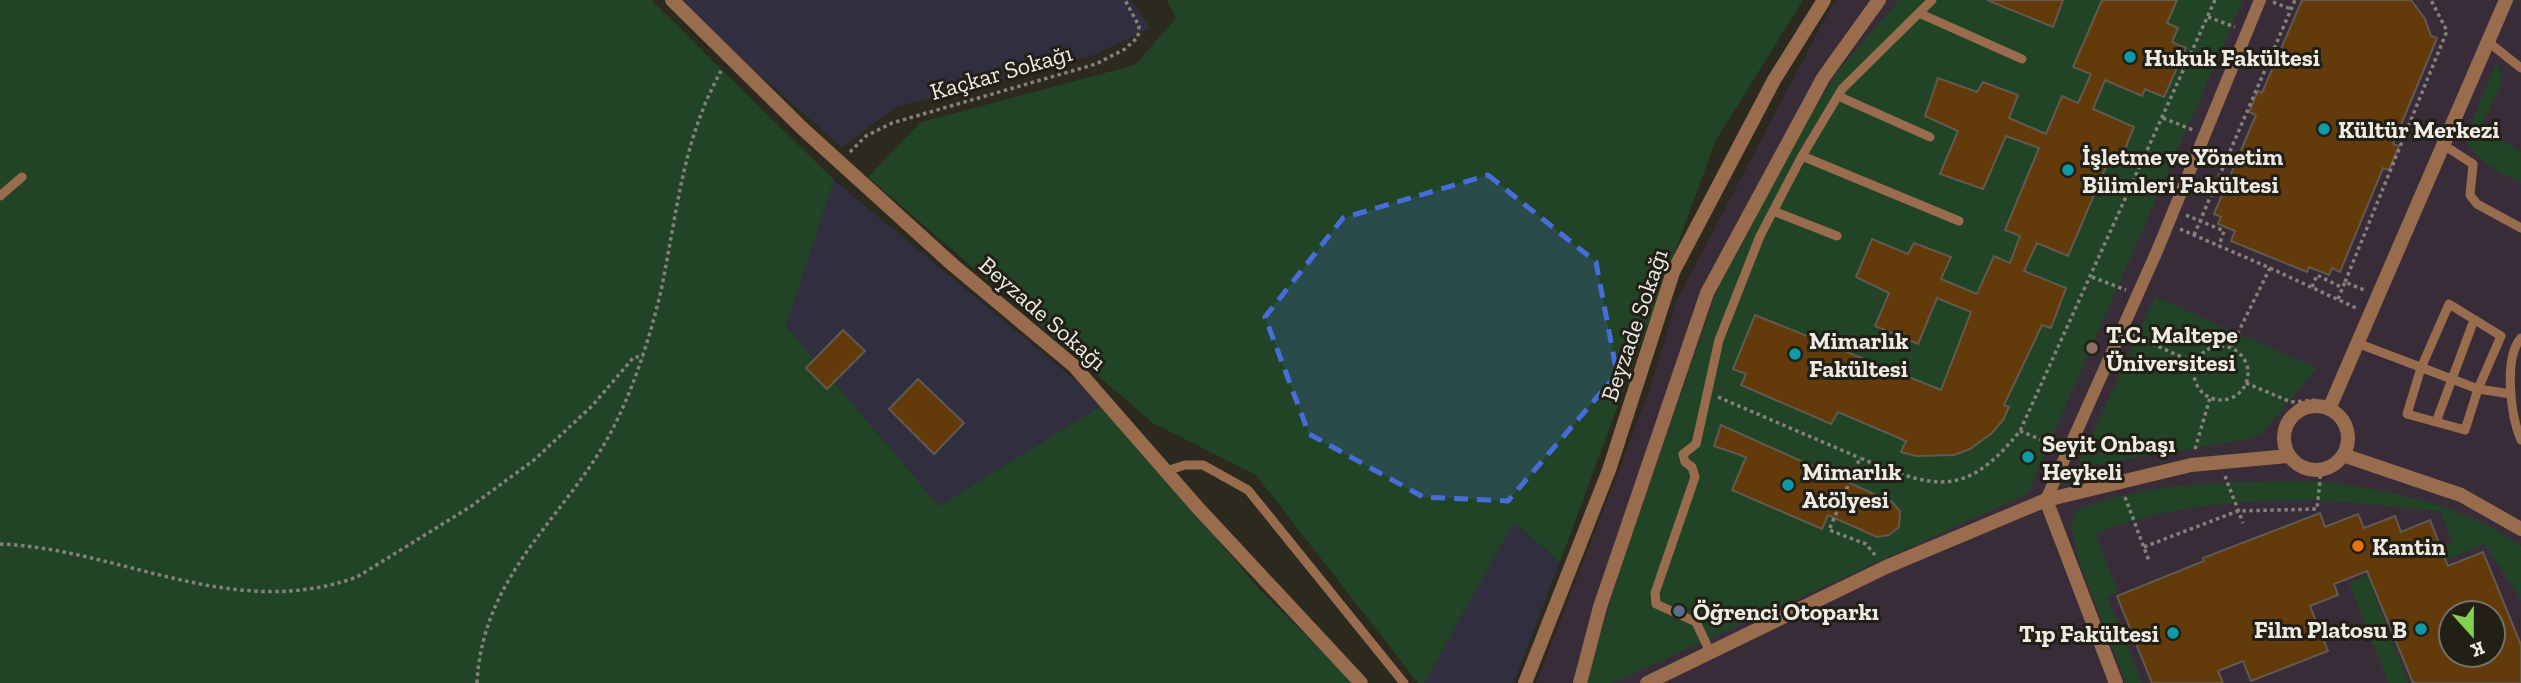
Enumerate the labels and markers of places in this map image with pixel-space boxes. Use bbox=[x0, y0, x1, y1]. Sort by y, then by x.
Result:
place label: Hukuk Fakültesi bbox=[2144, 43, 2320, 72]
marker: Hukuk Fakültesi bbox=[2122, 49, 2138, 65]
place label: Kültür Merkezi bbox=[2338, 115, 2500, 144]
marker: Kültür Merkezi bbox=[2316, 121, 2332, 137]
place label: İşletme ve Yönetim Bilimleri Fakültesi bbox=[2082, 142, 2283, 199]
marker: İşletme ve Yönetim Bilimleri Fakültesi bbox=[2060, 162, 2076, 178]
place label: T.C. Maltepe Üniversitesi bbox=[2106, 320, 2238, 377]
place label: Mimarlık Fakültesi bbox=[1809, 326, 1908, 383]
marker: T.C. Maltepe Üniversitesi bbox=[2084, 340, 2100, 356]
marker: Mimarlık Fakültesi bbox=[1787, 346, 1803, 362]
place label: Seyit Onbaşı Heykeli bbox=[2042, 429, 2175, 486]
marker: Seyit Onbaşı Heykeli bbox=[2020, 449, 2036, 465]
place label: Mimarlık Atölyesi bbox=[1802, 457, 1901, 514]
marker: Mimarlık Atölyesi bbox=[1780, 477, 1796, 493]
place label: Kantin bbox=[2372, 532, 2446, 561]
marker: Kantin bbox=[2350, 538, 2366, 554]
place label: Öğrenci Otoparkı bbox=[1693, 597, 1879, 626]
marker: Öğrenci Otoparkı bbox=[1671, 603, 1687, 619]
place label: Film Platosu B bbox=[2254, 615, 2407, 644]
place label: Tıp Fakültesi bbox=[2019, 619, 2159, 648]
marker: Film Platosu B bbox=[2413, 621, 2429, 637]
marker: Tıp Fakültesi bbox=[2165, 625, 2181, 641]

